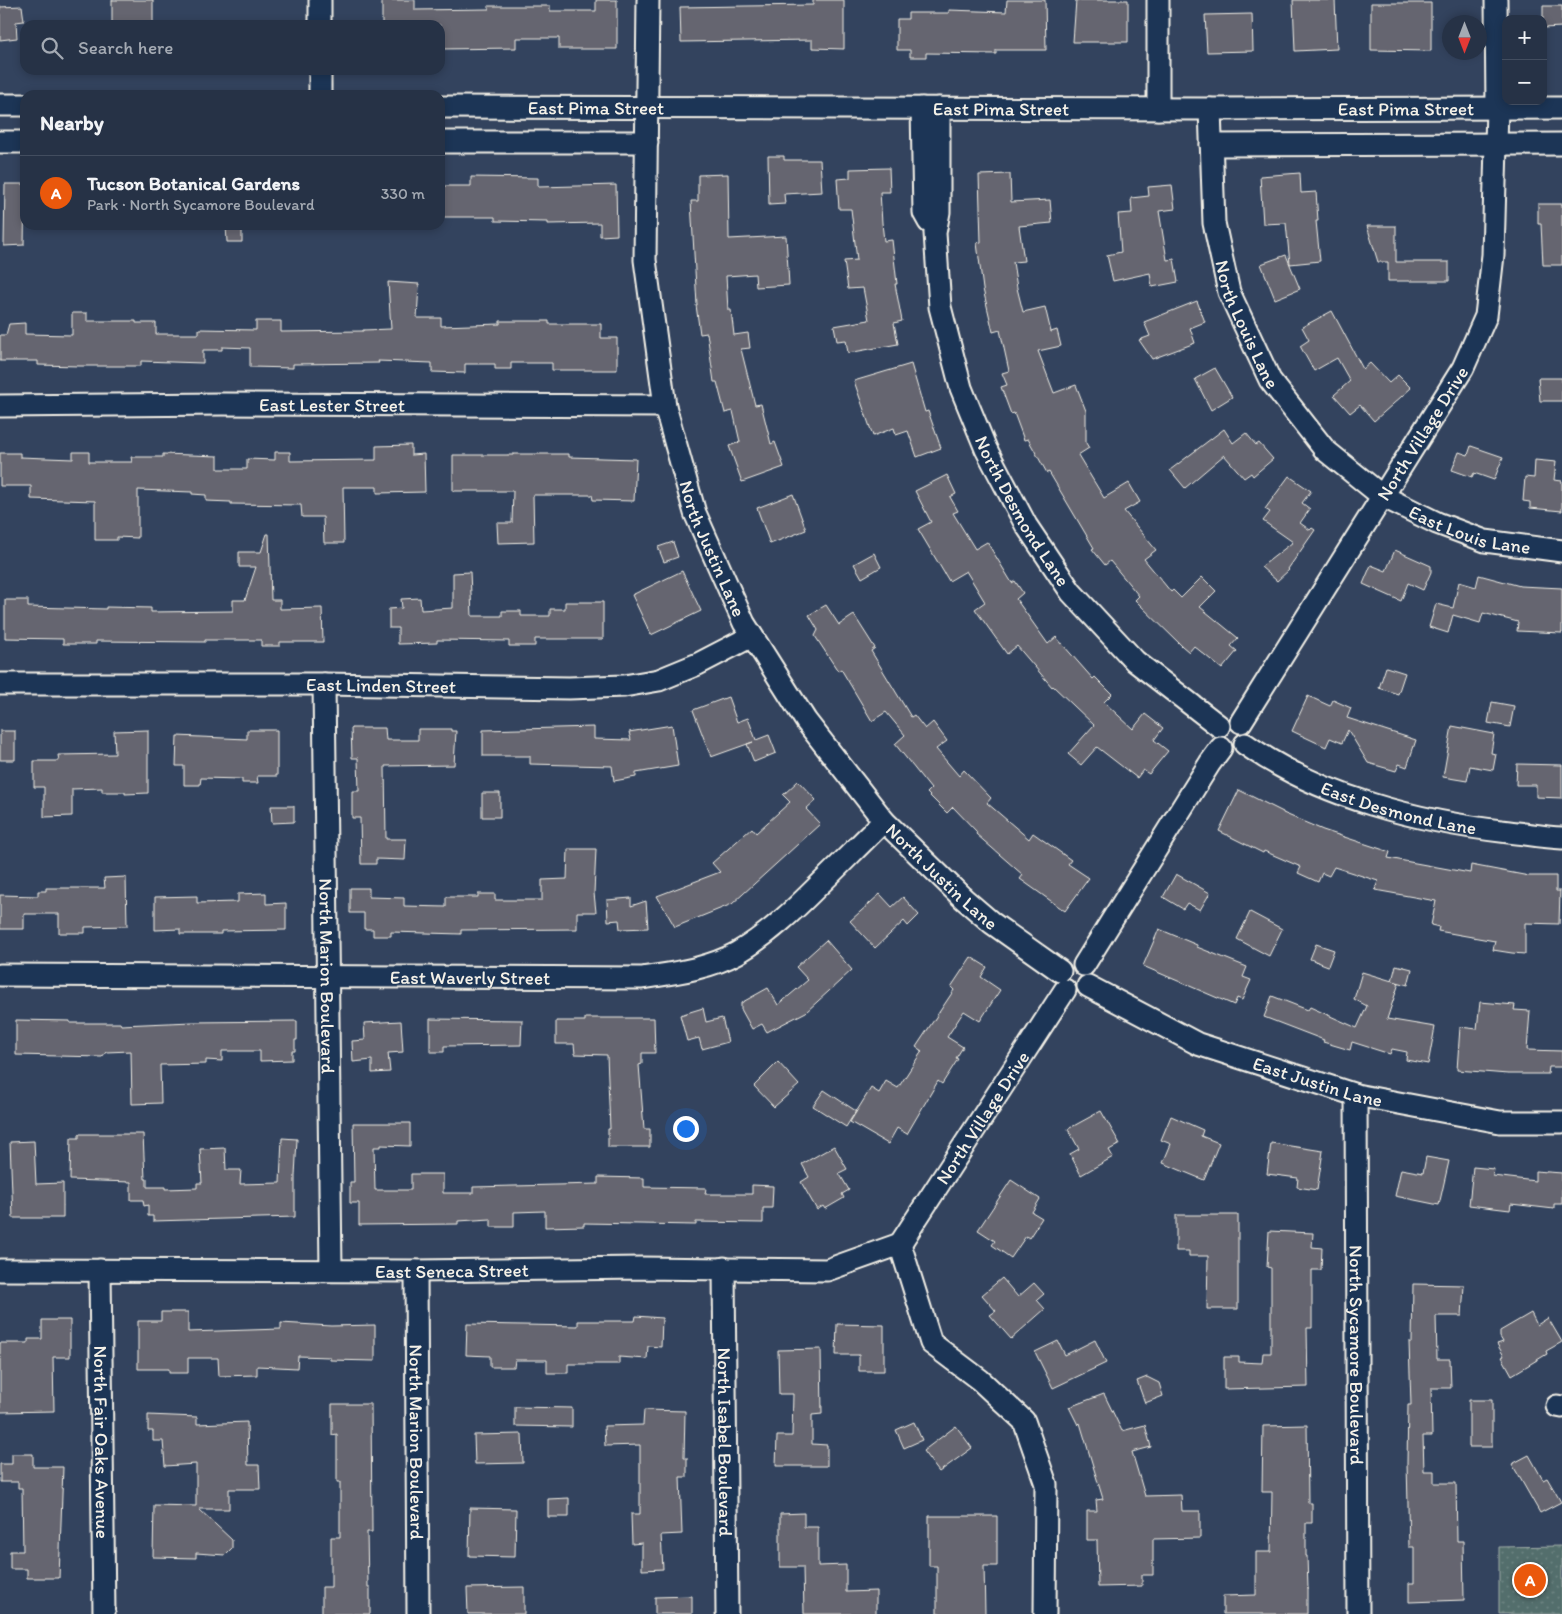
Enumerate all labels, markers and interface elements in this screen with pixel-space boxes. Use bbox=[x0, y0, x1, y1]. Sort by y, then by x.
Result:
north arrow bbox=[1442, 15, 1487, 60]
map controls bbox=[1502, 15, 1547, 105]
button: + bbox=[1502, 15, 1547, 60]
search box bbox=[20, 20, 445, 75]
icon: search bbox=[38, 34, 66, 62]
text: Search here bbox=[78, 36, 173, 59]
button: − bbox=[1502, 60, 1547, 105]
street label: East Pima Street bbox=[528, 96, 664, 119]
street label: East Pima Street bbox=[933, 97, 1069, 120]
street label: East Pima Street bbox=[1338, 97, 1474, 120]
text: Nearby bbox=[40, 110, 104, 135]
text: Tucson Botanical Gardens bbox=[87, 172, 300, 195]
text: A bbox=[51, 184, 61, 203]
text: 330 m bbox=[381, 184, 425, 203]
text: Park · North Sycamore Boulevard bbox=[87, 195, 315, 214]
street label: North Louis Lane bbox=[1211, 258, 1284, 393]
street label: North Village Drive bbox=[1371, 362, 1473, 505]
street label: East Lester Street bbox=[259, 393, 405, 416]
street label: North Desmond Lane bbox=[970, 432, 1075, 590]
street label: North Justin Lane bbox=[675, 478, 751, 620]
street label: East Louis Lane bbox=[1405, 500, 1532, 558]
street label: East Linden Street bbox=[306, 673, 456, 698]
street label: East Desmond Lane bbox=[1318, 776, 1478, 839]
street label: North Justin Lane bbox=[881, 818, 1003, 935]
street label: North Marion Boulevard bbox=[315, 878, 340, 1075]
street label: East Waverly Street bbox=[390, 965, 550, 989]
street label: North Village Drive bbox=[931, 1046, 1034, 1188]
street label: East Justin Lane bbox=[1250, 1051, 1384, 1111]
your location bbox=[673, 1116, 699, 1142]
street label: North Sycamore Boulevard bbox=[1345, 1245, 1369, 1465]
street label: East Seneca Street bbox=[375, 1258, 529, 1283]
street label: North Marion Boulevard bbox=[405, 1344, 429, 1540]
street label: North Fair Oaks Avenue bbox=[89, 1345, 115, 1539]
street label: North Isabel Boulevard bbox=[713, 1347, 738, 1537]
pin: A bbox=[1514, 1561, 1546, 1599]

